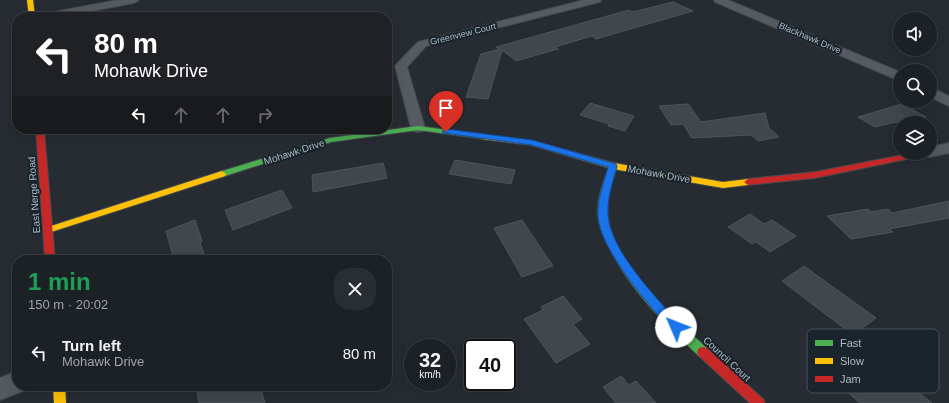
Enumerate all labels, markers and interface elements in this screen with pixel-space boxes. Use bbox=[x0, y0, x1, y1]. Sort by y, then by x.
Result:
map controls bbox=[893, 12, 937, 160]
button: sound bbox=[893, 12, 937, 56]
street label: Blackhawk Drive bbox=[777, 20, 843, 56]
street label: Greenview Court bbox=[429, 21, 497, 47]
icon: left bbox=[28, 28, 80, 80]
text: 80 m bbox=[94, 28, 158, 59]
text: Mohawk Drive bbox=[94, 61, 208, 81]
button: search bbox=[893, 64, 937, 108]
pin bbox=[429, 91, 463, 132]
icon: arrive bbox=[435, 97, 457, 119]
icon: left bbox=[128, 104, 150, 126]
icon: ahead bbox=[170, 104, 192, 126]
icon: ahead bbox=[212, 104, 234, 126]
icon: right bbox=[254, 104, 276, 126]
button: layers bbox=[893, 116, 937, 160]
street label: Mohawk Drive bbox=[262, 137, 326, 167]
street label: East Nerge Road bbox=[26, 156, 42, 234]
street label: Mohawk Drive bbox=[627, 163, 692, 185]
text: 1 min bbox=[28, 268, 91, 295]
button: close bbox=[334, 268, 376, 310]
text: 150 m · 20:02 bbox=[28, 297, 108, 312]
position arrow bbox=[655, 306, 697, 348]
legend bbox=[807, 329, 939, 393]
street label: Council Court bbox=[701, 334, 753, 384]
text: Turn left bbox=[62, 337, 121, 354]
text: Fast bbox=[840, 337, 861, 349]
speed limit sign: 40 bbox=[464, 339, 516, 391]
icon: left bbox=[28, 342, 50, 364]
text: 80 m bbox=[343, 345, 376, 362]
text: 32 bbox=[419, 349, 441, 371]
text: Mohawk Drive bbox=[62, 354, 144, 369]
text: Slow bbox=[840, 355, 864, 367]
text: km/h bbox=[419, 369, 441, 380]
text: Jam bbox=[840, 373, 861, 385]

